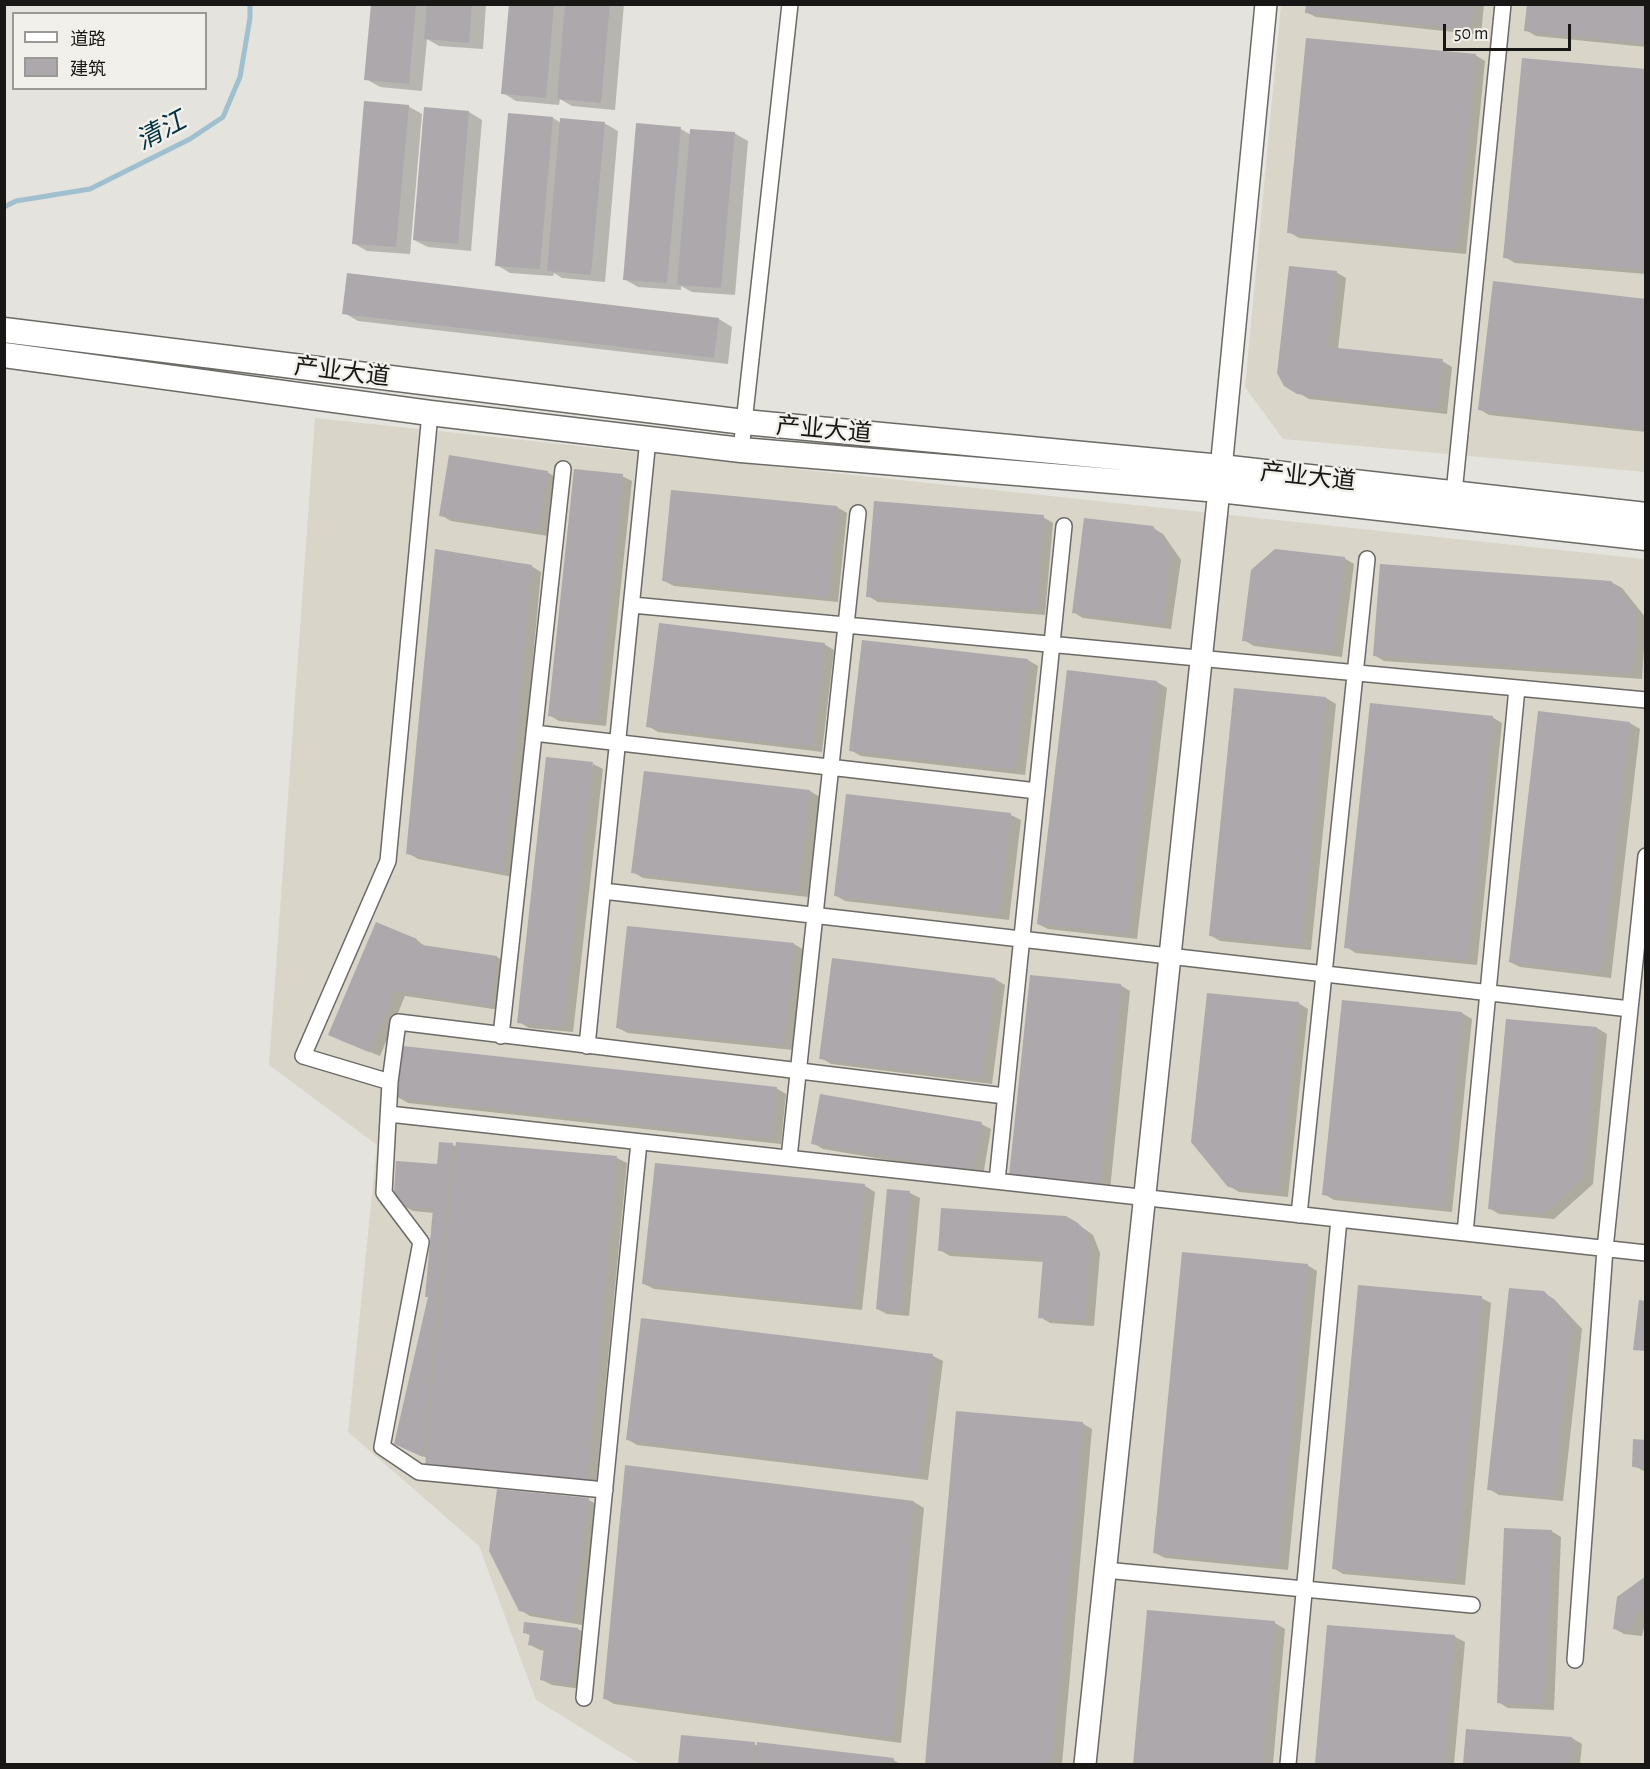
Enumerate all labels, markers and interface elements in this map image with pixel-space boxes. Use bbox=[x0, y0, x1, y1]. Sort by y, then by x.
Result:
legend bbox=[12, 12, 207, 90]
scale bar bbox=[1446, 12, 1574, 50]
text: 50 m bbox=[1454, 25, 1488, 43]
text: 道路 bbox=[70, 31, 106, 49]
text: 建筑 bbox=[70, 61, 106, 79]
water label: 清江 bbox=[131, 105, 191, 157]
street label: 产业大道 bbox=[293, 352, 391, 392]
street label: 产业大道 bbox=[775, 411, 873, 449]
street label: 产业大道 bbox=[1259, 458, 1357, 496]

